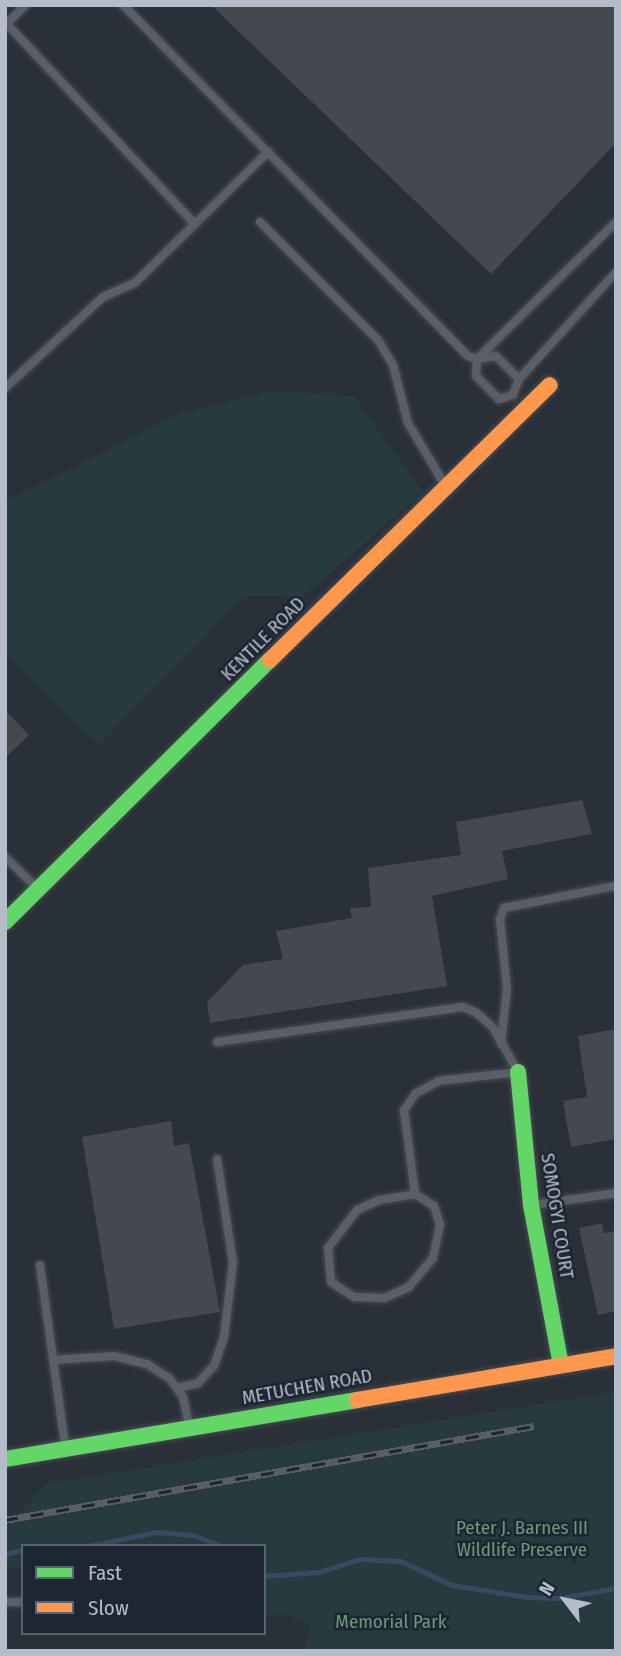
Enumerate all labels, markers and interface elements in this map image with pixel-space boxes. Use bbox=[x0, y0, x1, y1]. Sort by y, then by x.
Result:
street label: KENTILE ROAD bbox=[216, 592, 310, 686]
street label: SOMOGYI COURT bbox=[536, 1152, 578, 1280]
street label: METUCHEN ROAD bbox=[240, 1364, 374, 1410]
park label: Peter J. Barnes III Wildlife Preserve bbox=[456, 1517, 588, 1561]
legend bbox=[21, 1544, 266, 1635]
text: Fast bbox=[88, 1560, 122, 1586]
north arrow bbox=[530, 1565, 600, 1635]
text: N bbox=[534, 1578, 560, 1600]
text: Slow bbox=[88, 1595, 129, 1621]
park label: Memorial Park bbox=[335, 1611, 447, 1633]

